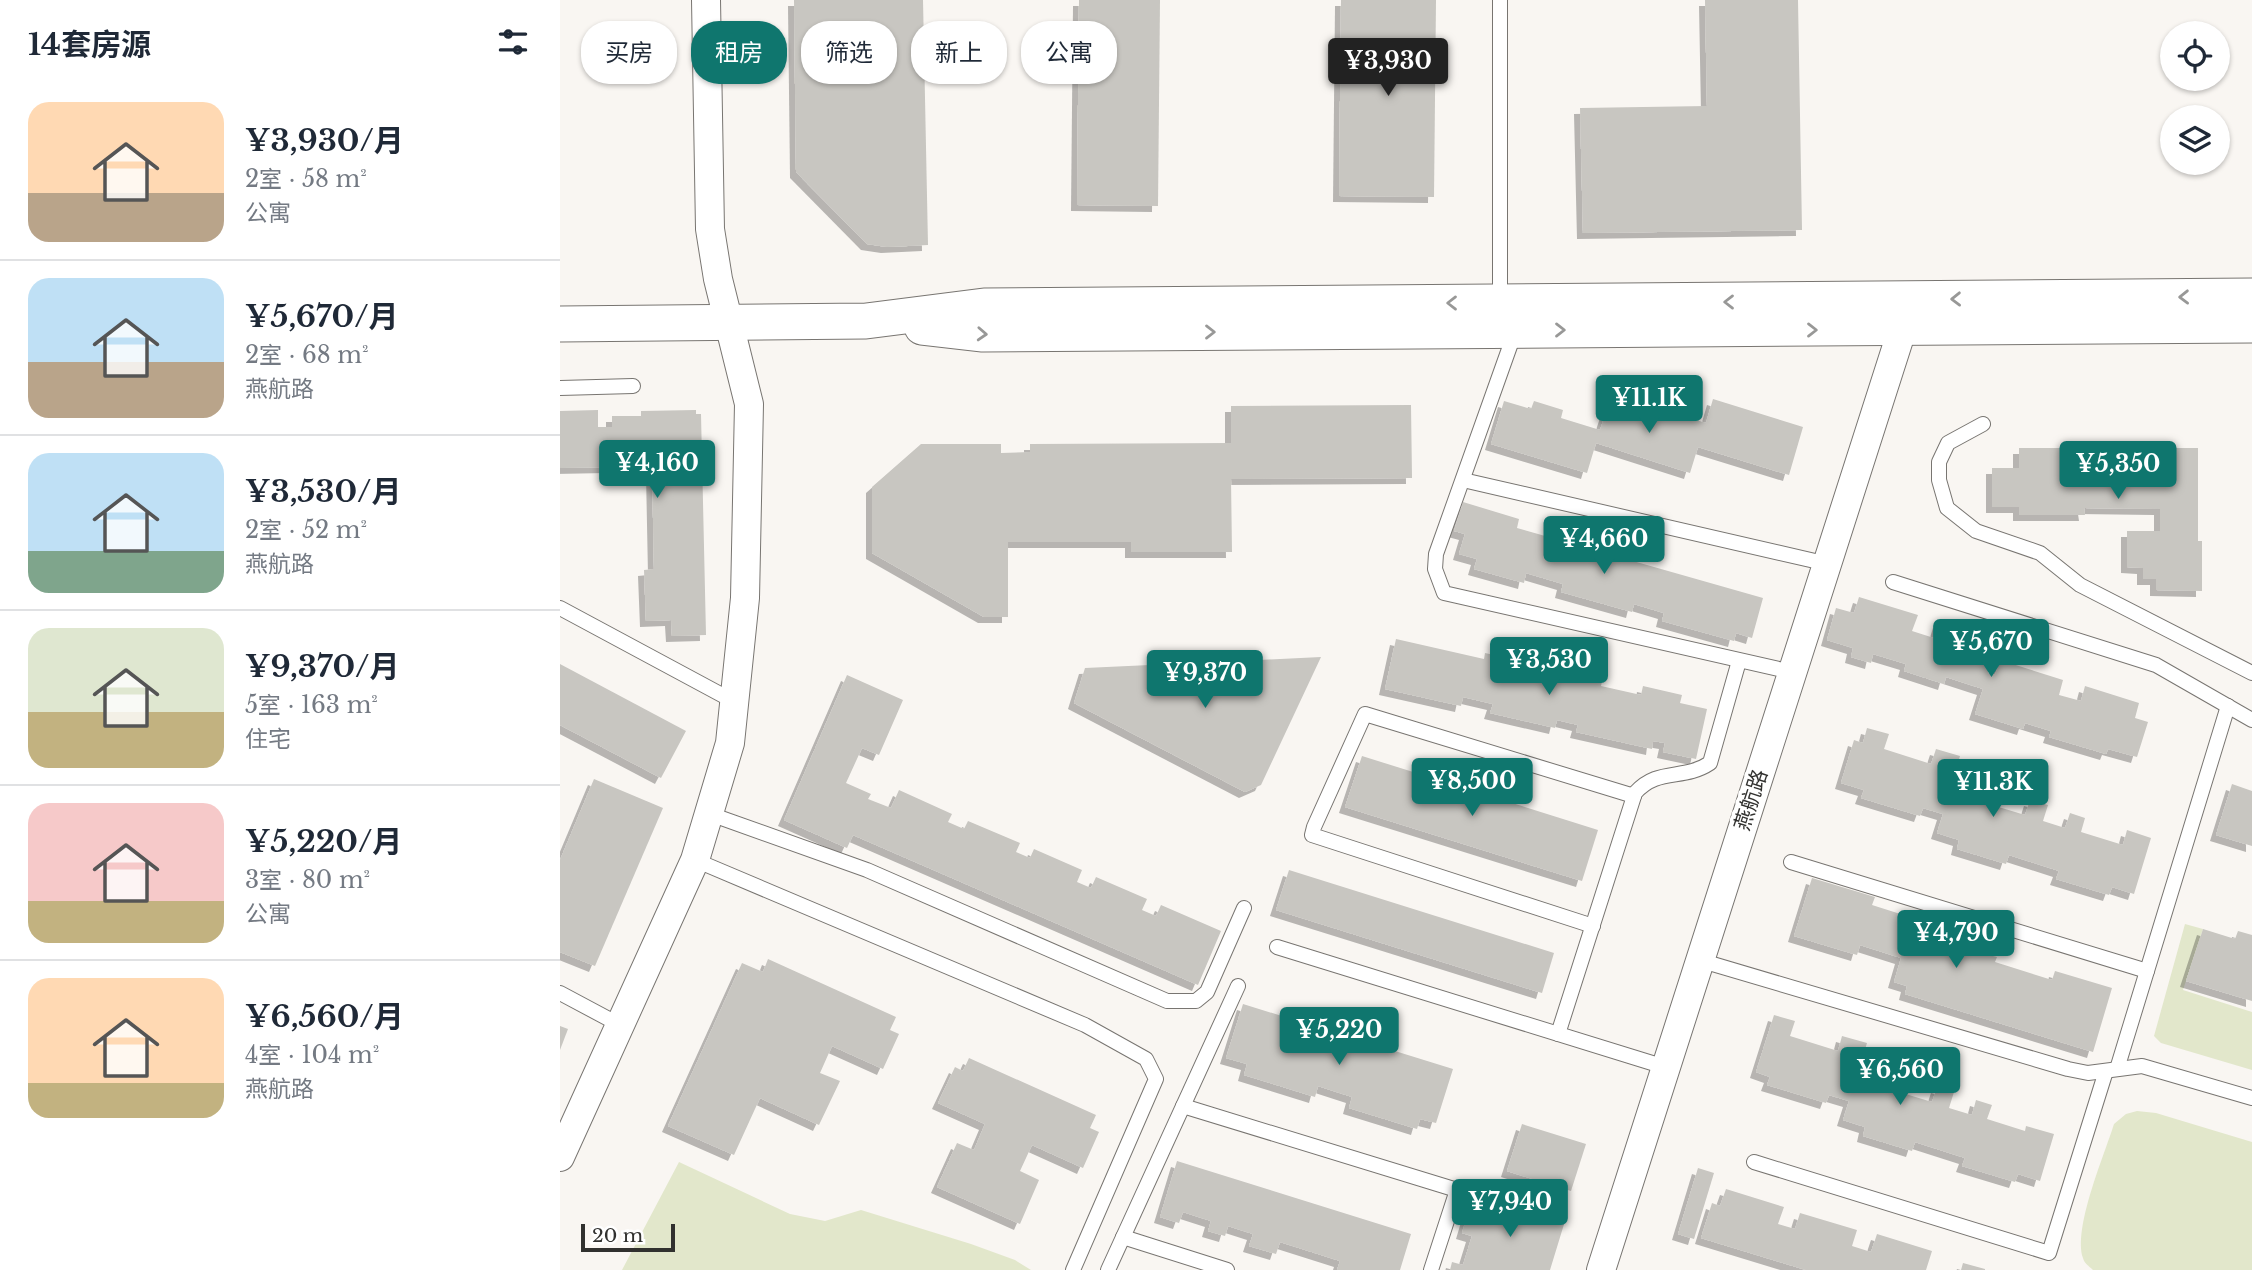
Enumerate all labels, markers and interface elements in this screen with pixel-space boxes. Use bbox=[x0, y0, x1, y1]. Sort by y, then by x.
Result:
chip: 买房 bbox=[581, 21, 677, 84]
chip: 租房 bbox=[691, 21, 787, 84]
chip: 筛选 bbox=[801, 21, 897, 84]
chip: 新上 bbox=[911, 21, 1007, 84]
chip: 公寓 bbox=[1021, 21, 1117, 84]
map controls bbox=[2160, 21, 2230, 175]
button: locate bbox=[2160, 21, 2230, 91]
icon: filters bbox=[494, 23, 532, 61]
text: 14套房源 bbox=[28, 26, 151, 63]
pin: ¥3,930 bbox=[1331, 38, 1445, 98]
text: ¥3,930 bbox=[1344, 47, 1432, 75]
button: layers bbox=[2160, 105, 2230, 175]
text: ¥3,930/月 bbox=[245, 122, 404, 159]
icon: home bbox=[84, 130, 168, 214]
text: 2室 · 58 m² bbox=[245, 165, 367, 193]
text: 公寓 bbox=[245, 199, 291, 227]
one-way arrow bbox=[2178, 289, 2189, 305]
one-way arrow bbox=[1951, 292, 1962, 307]
one-way arrow bbox=[1723, 294, 1734, 310]
one-way arrow bbox=[1447, 295, 1457, 311]
text: ¥5,670/月 bbox=[245, 298, 399, 335]
icon: home bbox=[84, 306, 168, 390]
one-way arrow bbox=[1555, 322, 1566, 338]
one-way arrow bbox=[1807, 322, 1818, 338]
one-way arrow bbox=[1205, 324, 1216, 340]
one-way arrow bbox=[977, 326, 988, 341]
text: 2室 · 68 m² bbox=[245, 341, 369, 369]
text: 燕航路 bbox=[245, 375, 314, 403]
pin: ¥11.1K bbox=[1592, 376, 1706, 435]
text: ¥11.1K bbox=[1612, 384, 1686, 412]
pin: ¥4,160 bbox=[600, 440, 714, 500]
pin: ¥5,350 bbox=[2061, 442, 2175, 501]
text: ¥4,160 bbox=[615, 449, 699, 477]
text: ¥5,350 bbox=[2076, 450, 2161, 478]
text: ¥3,530/月 bbox=[245, 473, 401, 510]
icon: home bbox=[84, 481, 168, 565]
text: 2室 · 52 m² bbox=[245, 516, 367, 544]
pin: ¥4,660 bbox=[1547, 516, 1661, 576]
text: ¥4,660 bbox=[1560, 525, 1648, 553]
text: 燕航路 bbox=[245, 550, 314, 578]
pin: ¥5,670 bbox=[1934, 620, 2048, 679]
text: ¥5,670 bbox=[1949, 628, 2033, 656]
pin: ¥3,530 bbox=[1492, 638, 1606, 697]
text: ¥3,530 bbox=[1506, 646, 1592, 674]
text: ¥9,370/月 bbox=[245, 648, 399, 685]
pin: ¥9,370 bbox=[1148, 650, 1262, 710]
icon: home bbox=[84, 656, 168, 740]
text: ¥9,370 bbox=[1163, 659, 1247, 687]
text: 5室 · 163 m² bbox=[245, 691, 378, 719]
text: 住宅 bbox=[245, 725, 291, 753]
pin: ¥8,500 bbox=[1415, 758, 1529, 818]
pin: ¥11.3K bbox=[1936, 760, 2050, 819]
street label: 燕航路 bbox=[1729, 766, 1773, 834]
text: ¥8,500 bbox=[1428, 767, 1516, 795]
text: ¥11.3K bbox=[1953, 768, 2033, 796]
text: ¥5,220/月 bbox=[245, 823, 402, 860]
icon: home bbox=[84, 831, 168, 915]
text: 3室 · 80 m² bbox=[245, 866, 370, 894]
text: 公寓 bbox=[245, 900, 291, 928]
pin: ¥4,790 bbox=[1899, 911, 2013, 970]
text: ¥4,790 bbox=[1913, 919, 1999, 947]
text: ¥6,560/月 bbox=[245, 998, 404, 1035]
icon: home bbox=[84, 1006, 168, 1090]
pin: ¥5,220 bbox=[1282, 1007, 1396, 1067]
text: ¥5,220 bbox=[1296, 1016, 1382, 1044]
text: 4室 · 104 m² bbox=[245, 1041, 379, 1069]
pin: ¥6,560 bbox=[1843, 1048, 1957, 1107]
text: ¥6,560 bbox=[1856, 1056, 1944, 1084]
text: 燕航路 bbox=[245, 1075, 314, 1103]
pin: ¥7,940 bbox=[1453, 1180, 1567, 1239]
text: ¥7,940 bbox=[1468, 1188, 1552, 1216]
scale bar bbox=[581, 1221, 676, 1253]
text: 20 m bbox=[592, 1224, 643, 1247]

